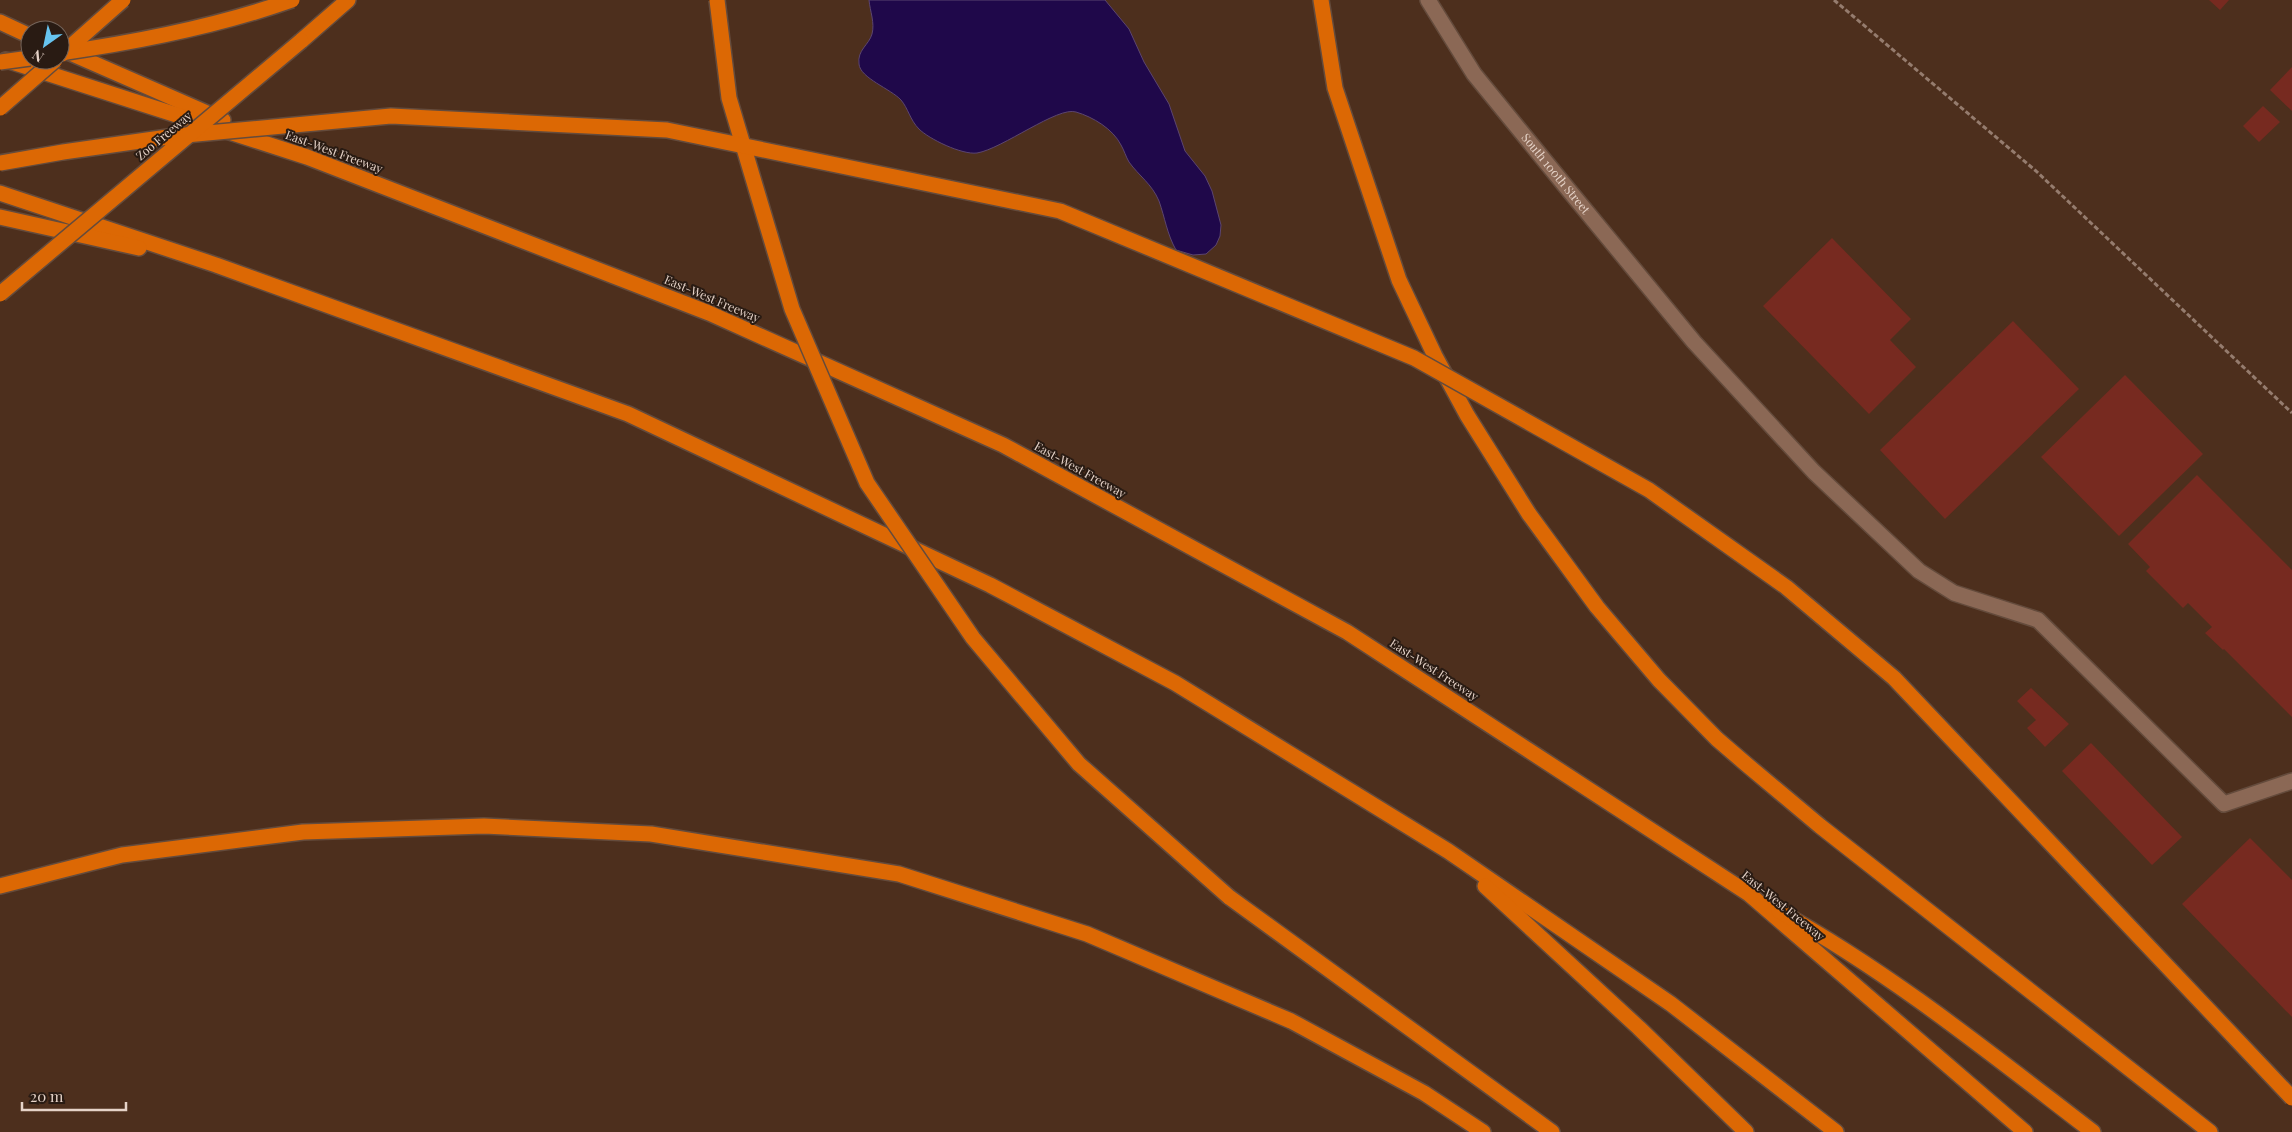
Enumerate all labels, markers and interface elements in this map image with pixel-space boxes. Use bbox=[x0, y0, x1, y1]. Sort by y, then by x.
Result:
north arrow bbox=[20, 20, 70, 70]
text: N bbox=[28, 46, 47, 67]
street label: Zoo Freeway bbox=[132, 107, 195, 163]
street label: East-West Freeway bbox=[283, 126, 385, 176]
street label: South 100th Street bbox=[1518, 130, 1595, 217]
street label: East-West Freeway bbox=[662, 271, 763, 325]
street label: East-West Freeway bbox=[1032, 437, 1129, 501]
street label: East-West Freeway bbox=[1387, 635, 1482, 704]
street label: East-West Freeway bbox=[1739, 867, 1829, 944]
scale bar bbox=[22, 1080, 126, 1112]
text: 20 m bbox=[30, 1086, 64, 1106]

